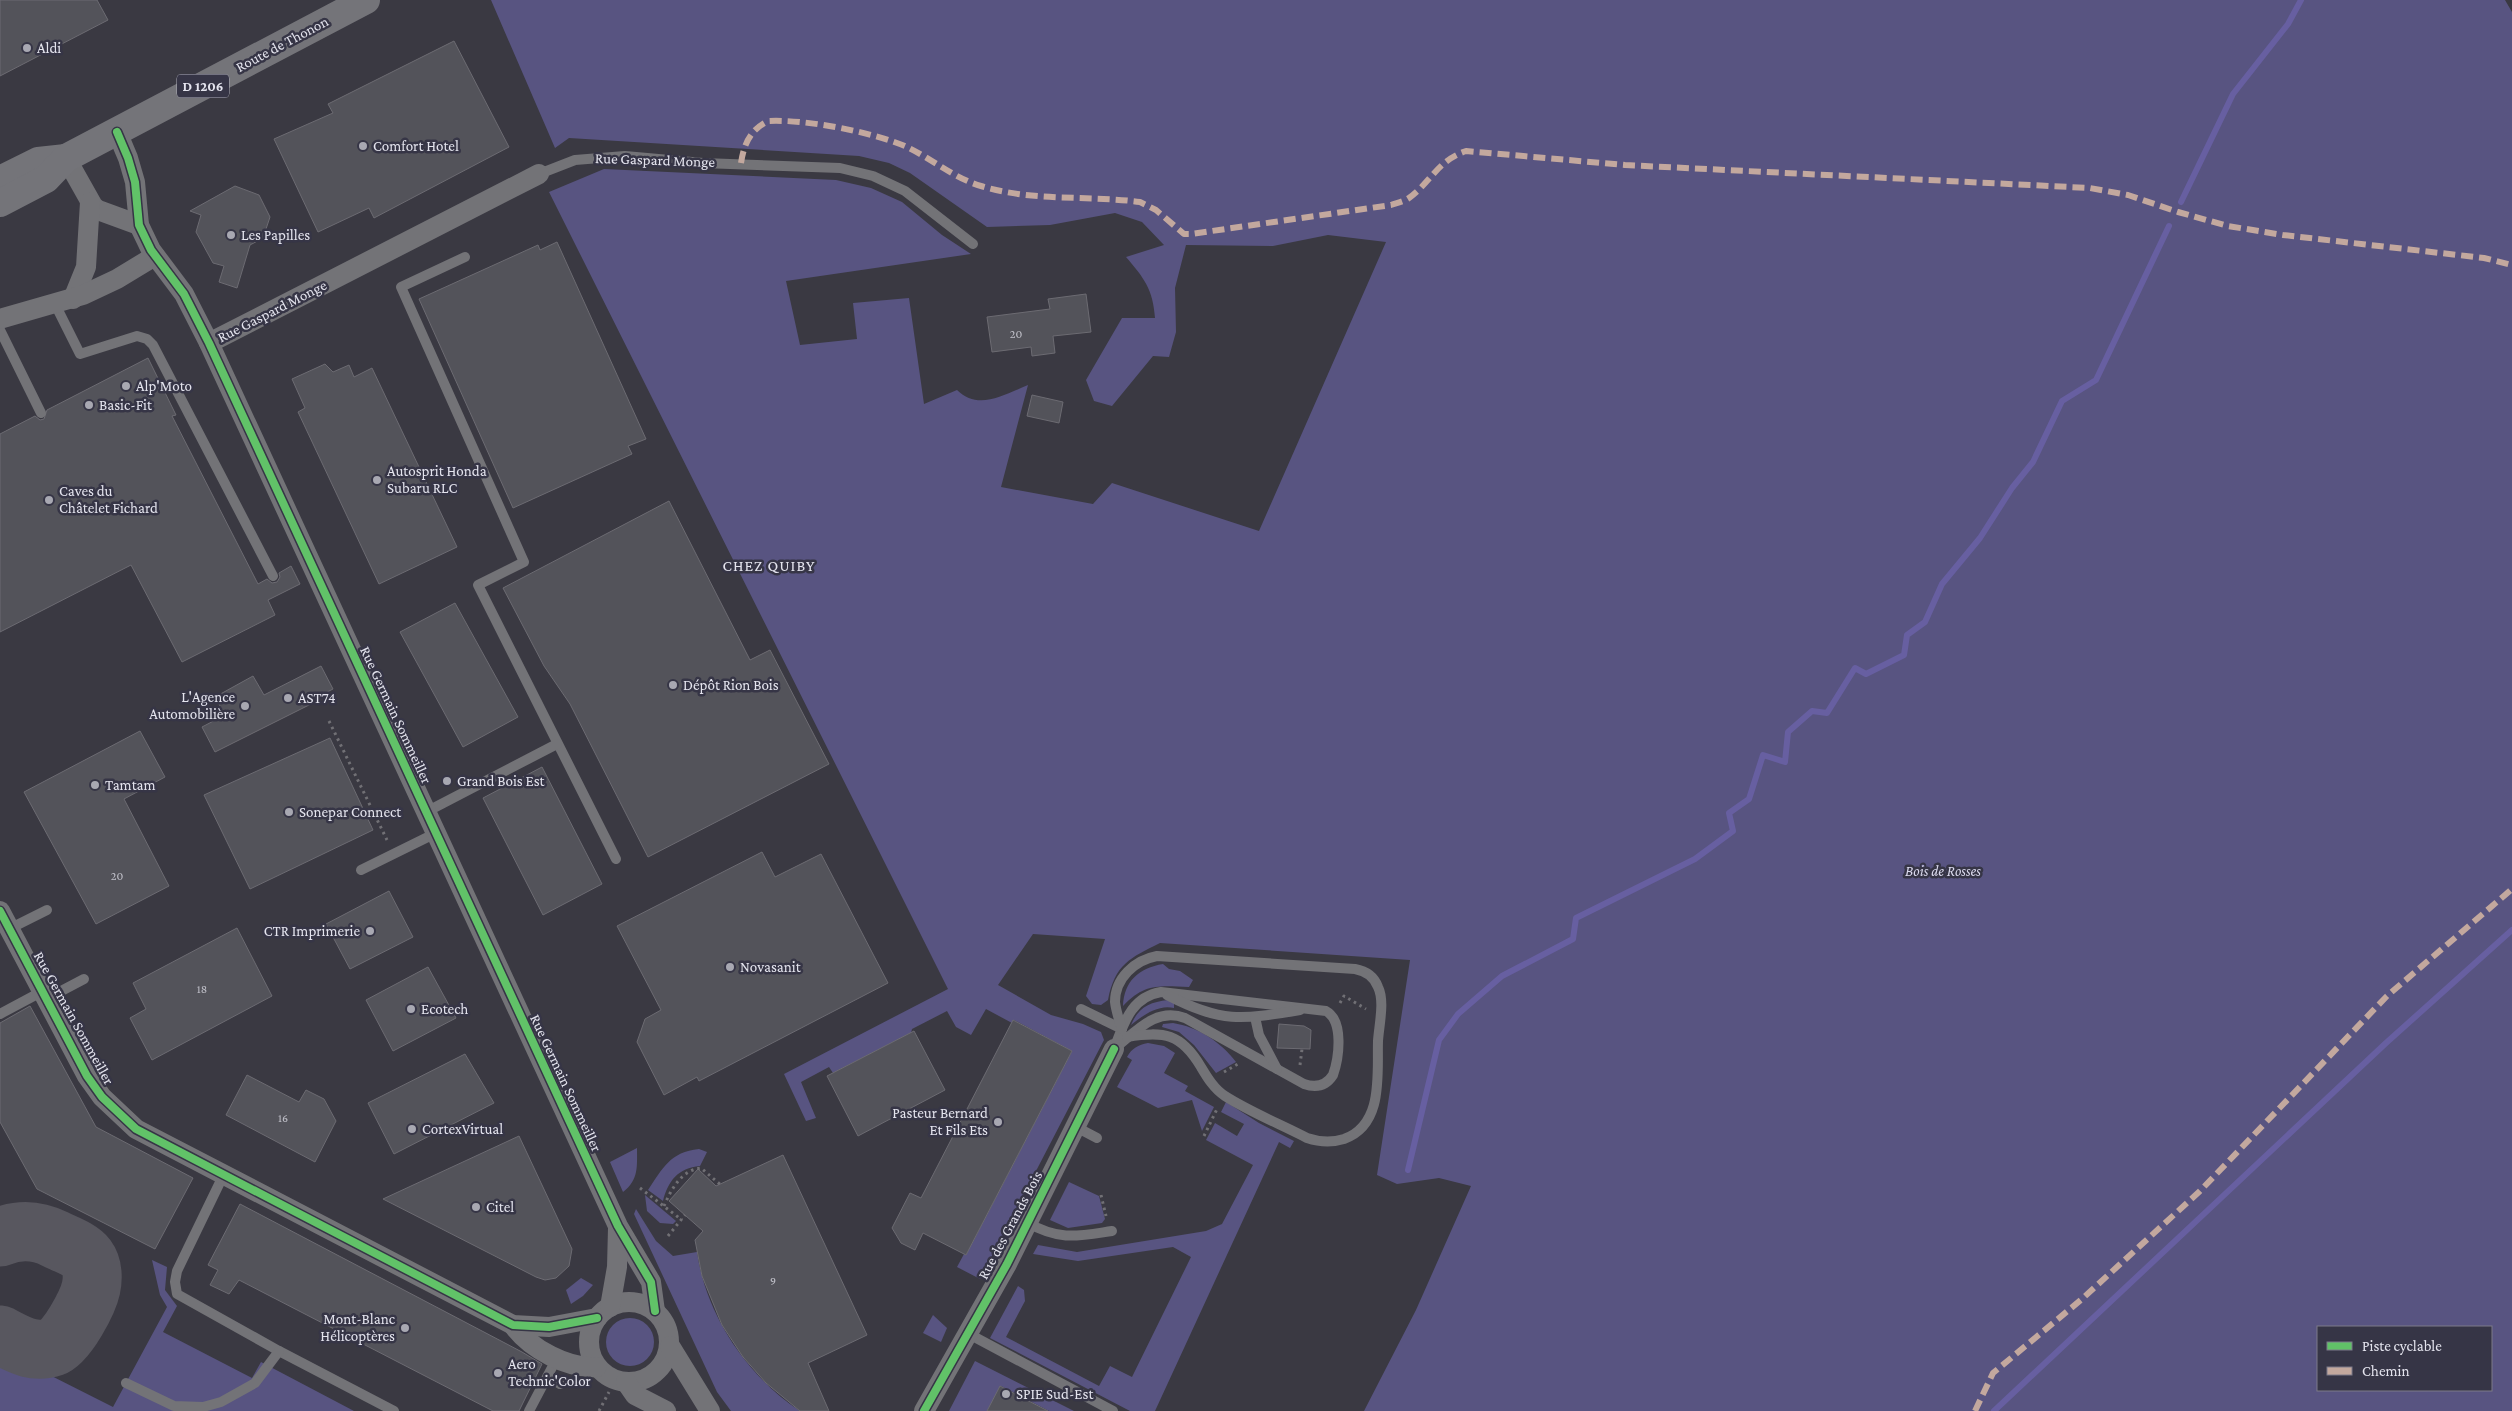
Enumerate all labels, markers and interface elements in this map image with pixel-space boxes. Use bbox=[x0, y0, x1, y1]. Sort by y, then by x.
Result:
street label: Route de Thonon bbox=[233, 13, 331, 75]
place label: Aldi bbox=[37, 40, 61, 56]
marker: Aldi bbox=[21, 42, 33, 54]
road number: D 1206 bbox=[177, 74, 229, 98]
place label: Comfort Hotel bbox=[373, 138, 459, 154]
marker: Comfort Hotel bbox=[357, 140, 369, 152]
street label: Rue Gaspard Monge bbox=[595, 150, 716, 171]
place label: Les Papilles bbox=[241, 227, 310, 244]
marker: Les Papilles bbox=[225, 229, 237, 241]
street label: Rue Gaspard Monge bbox=[215, 276, 330, 346]
house number: 20 bbox=[1010, 327, 1022, 341]
place label: Alp'Moto bbox=[136, 378, 192, 395]
marker: Alp'Moto bbox=[120, 380, 132, 392]
place label: Basic-Fit bbox=[99, 397, 153, 413]
marker: Basic-Fit bbox=[83, 399, 95, 411]
place label: Autosprit Honda Subaru RLC bbox=[387, 463, 487, 496]
marker: Autosprit Honda Subaru RLC bbox=[371, 474, 383, 486]
place label: Caves du Châtelet Fichard bbox=[59, 483, 158, 516]
marker: Caves du Châtelet Fichard bbox=[43, 494, 55, 506]
district label: CHEZ QUIBY bbox=[723, 557, 815, 574]
street label: Rue Germain Sommeiller bbox=[357, 644, 435, 787]
place label: Dépôt Rion Bois bbox=[683, 677, 779, 694]
marker: Dépôt Rion Bois bbox=[667, 679, 679, 691]
place label: L'Agence Automobilière bbox=[149, 689, 235, 722]
place label: AST74 bbox=[298, 690, 336, 706]
marker: AST74 bbox=[282, 692, 294, 704]
marker: L'Agence Automobilière bbox=[239, 700, 251, 712]
place label: Grand Bois Est bbox=[457, 773, 546, 789]
marker: Grand Bois Est bbox=[441, 775, 453, 787]
place label: Tamtam bbox=[105, 777, 156, 793]
marker: Tamtam bbox=[89, 779, 101, 791]
place label: Sonepar Connect bbox=[299, 804, 402, 821]
marker: Sonepar Connect bbox=[283, 806, 295, 818]
park label: Bois de Rosses bbox=[1905, 863, 1981, 879]
house number: 20 bbox=[111, 869, 123, 883]
place label: CTR Imprimerie bbox=[264, 923, 360, 940]
marker: CTR Imprimerie bbox=[364, 925, 376, 937]
street label: Rue Germain Sommeiller bbox=[31, 949, 118, 1088]
place label: Novasanit bbox=[740, 959, 802, 975]
marker: Novasanit bbox=[724, 961, 736, 973]
house number: 18 bbox=[197, 982, 207, 996]
place label: Ecotech bbox=[421, 1001, 468, 1017]
marker: Ecotech bbox=[405, 1003, 417, 1015]
street label: Rue Germain Sommeiller bbox=[527, 1012, 605, 1155]
place label: Pasteur Bernard Et Fils Ets bbox=[892, 1105, 988, 1138]
house number: 16 bbox=[278, 1111, 288, 1125]
marker: Pasteur Bernard Et Fils Ets bbox=[992, 1116, 1004, 1128]
place label: CortexVirtual bbox=[422, 1121, 503, 1137]
marker: CortexVirtual bbox=[406, 1123, 418, 1135]
street label: Rue des Grands Bois bbox=[975, 1168, 1045, 1282]
place label: Citel bbox=[486, 1199, 514, 1215]
marker: Citel bbox=[470, 1201, 482, 1213]
house number: 9 bbox=[770, 1274, 776, 1288]
place label: Mont-Blanc Hélicoptères bbox=[320, 1311, 396, 1345]
marker: Mont-Blanc Hélicoptères bbox=[399, 1322, 411, 1334]
legend bbox=[2317, 1326, 2492, 1391]
text: Piste cyclable bbox=[2362, 1338, 2442, 1355]
place label: Aero Technic'Color bbox=[508, 1356, 592, 1389]
text: Chemin bbox=[2362, 1363, 2410, 1379]
marker: Aero Technic'Color bbox=[492, 1367, 504, 1379]
place label: SPIE Sud-Est bbox=[1016, 1386, 1094, 1402]
marker: SPIE Sud-Est bbox=[1000, 1388, 1012, 1400]

